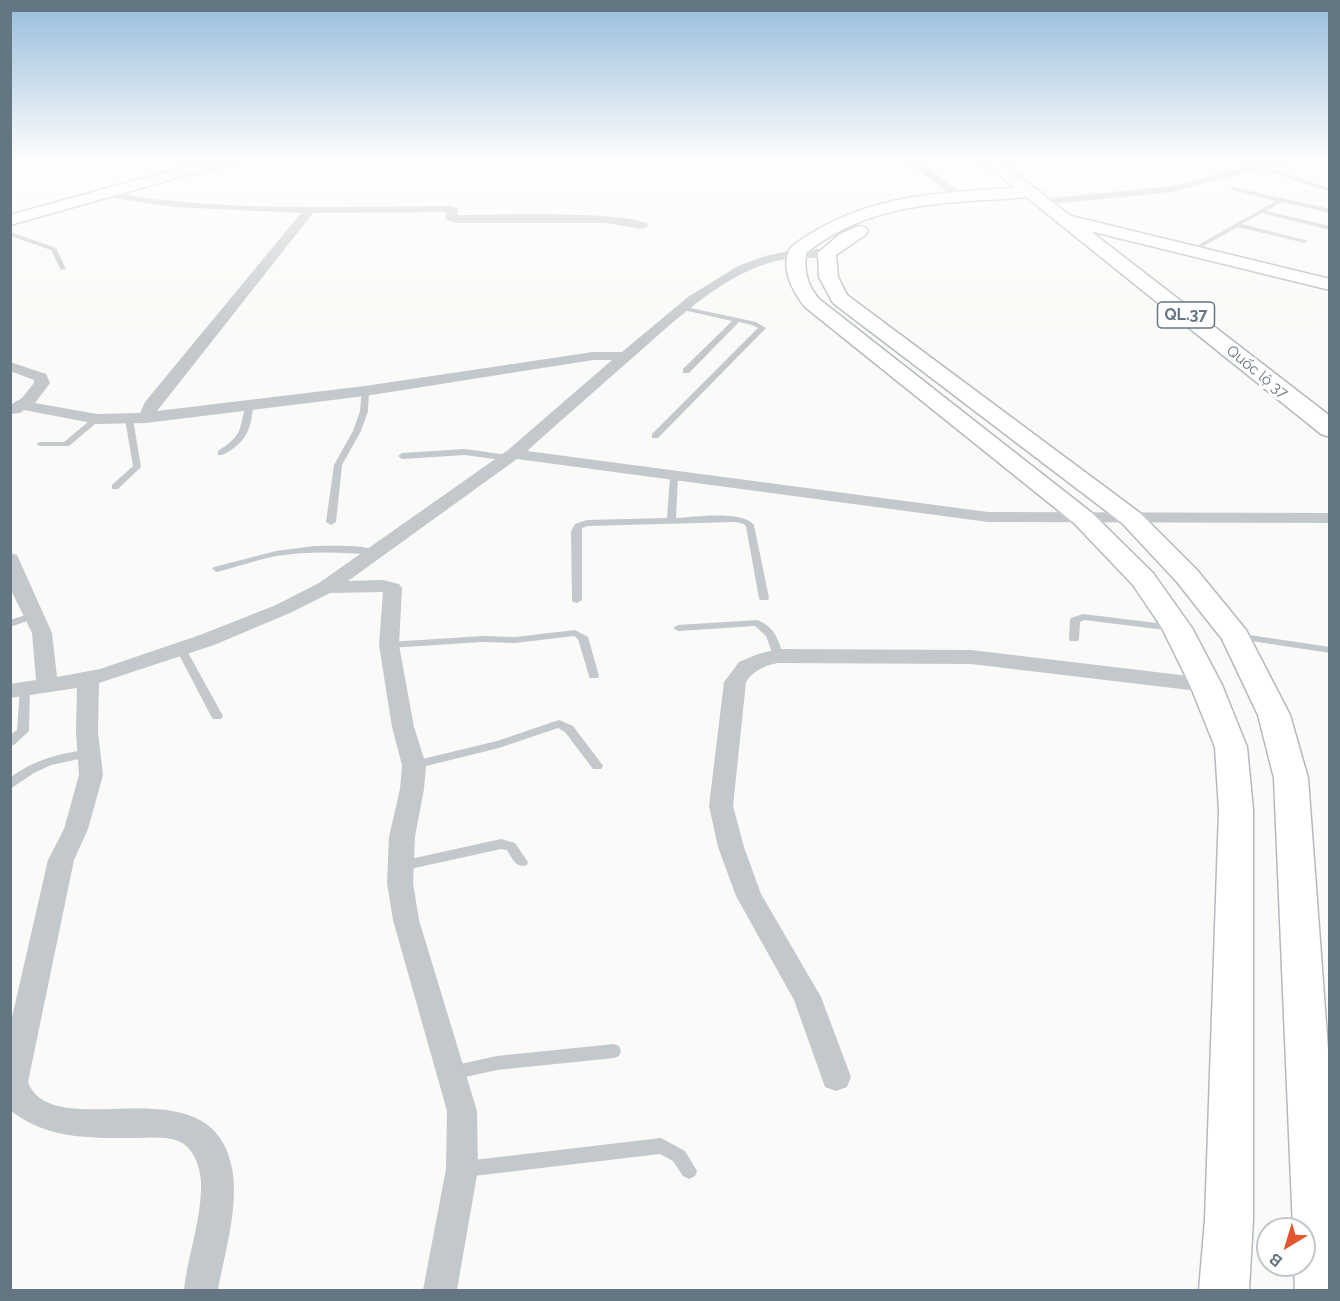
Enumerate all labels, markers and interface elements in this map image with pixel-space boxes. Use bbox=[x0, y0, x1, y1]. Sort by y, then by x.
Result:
road number: QL.37 bbox=[1158, 302, 1214, 328]
street label: Quốc lộ 37 bbox=[1223, 342, 1291, 402]
north arrow bbox=[1256, 1217, 1316, 1277]
text: B bbox=[1266, 1249, 1286, 1271]

